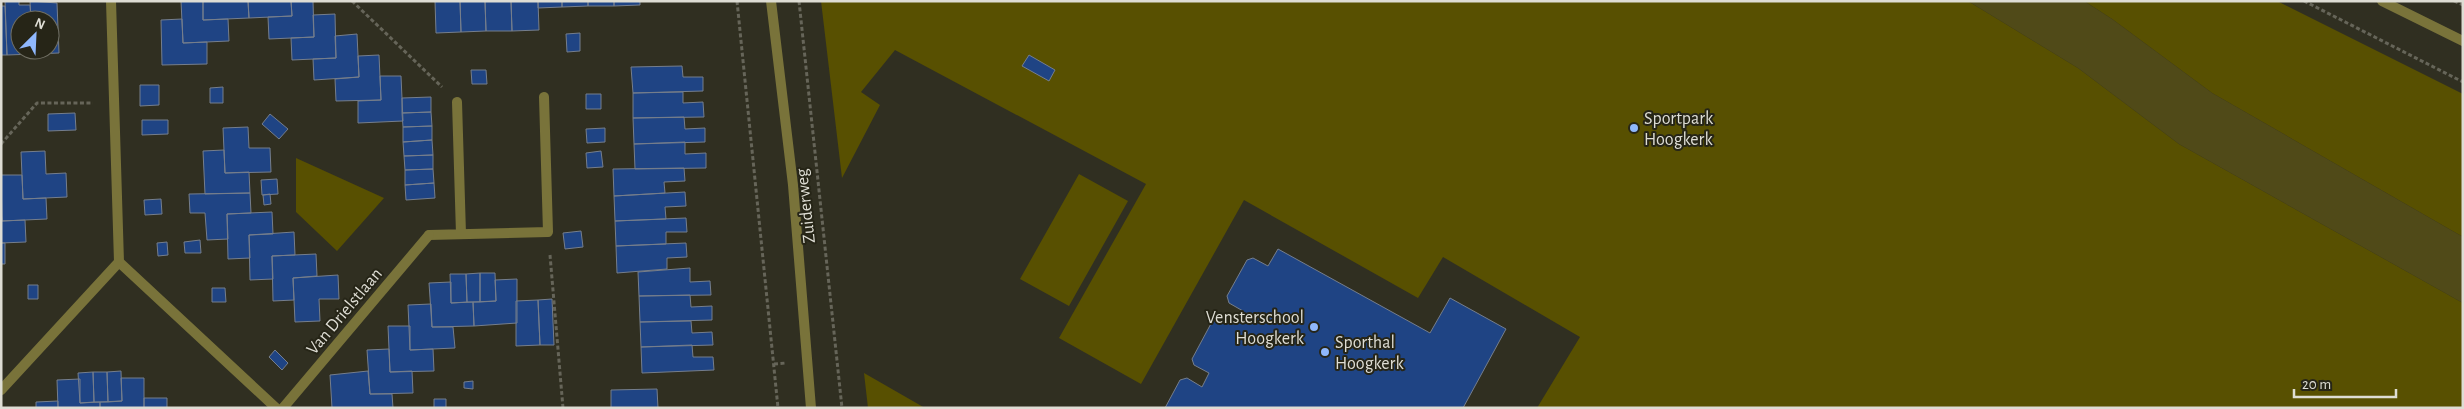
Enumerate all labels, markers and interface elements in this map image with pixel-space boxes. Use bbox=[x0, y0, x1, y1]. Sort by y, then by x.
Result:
north arrow bbox=[10, 10, 60, 60]
text: N bbox=[33, 16, 47, 32]
place label: Sportpark Hoogkerk bbox=[1644, 110, 1714, 149]
marker: Sportpark Hoogkerk bbox=[1628, 122, 1640, 134]
street label: Zuiderweg bbox=[793, 167, 819, 244]
street label: Van Drielstlaan bbox=[304, 265, 386, 358]
place label: Vensterschool Hoogkerk bbox=[1206, 309, 1305, 348]
marker: Vensterschool Hoogkerk bbox=[1308, 321, 1320, 333]
place label: Sporthal Hoogkerk bbox=[1335, 334, 1404, 373]
marker: Sporthal Hoogkerk bbox=[1319, 346, 1331, 358]
scale bar bbox=[2294, 366, 2396, 398]
text: 20 m bbox=[2302, 377, 2331, 392]

